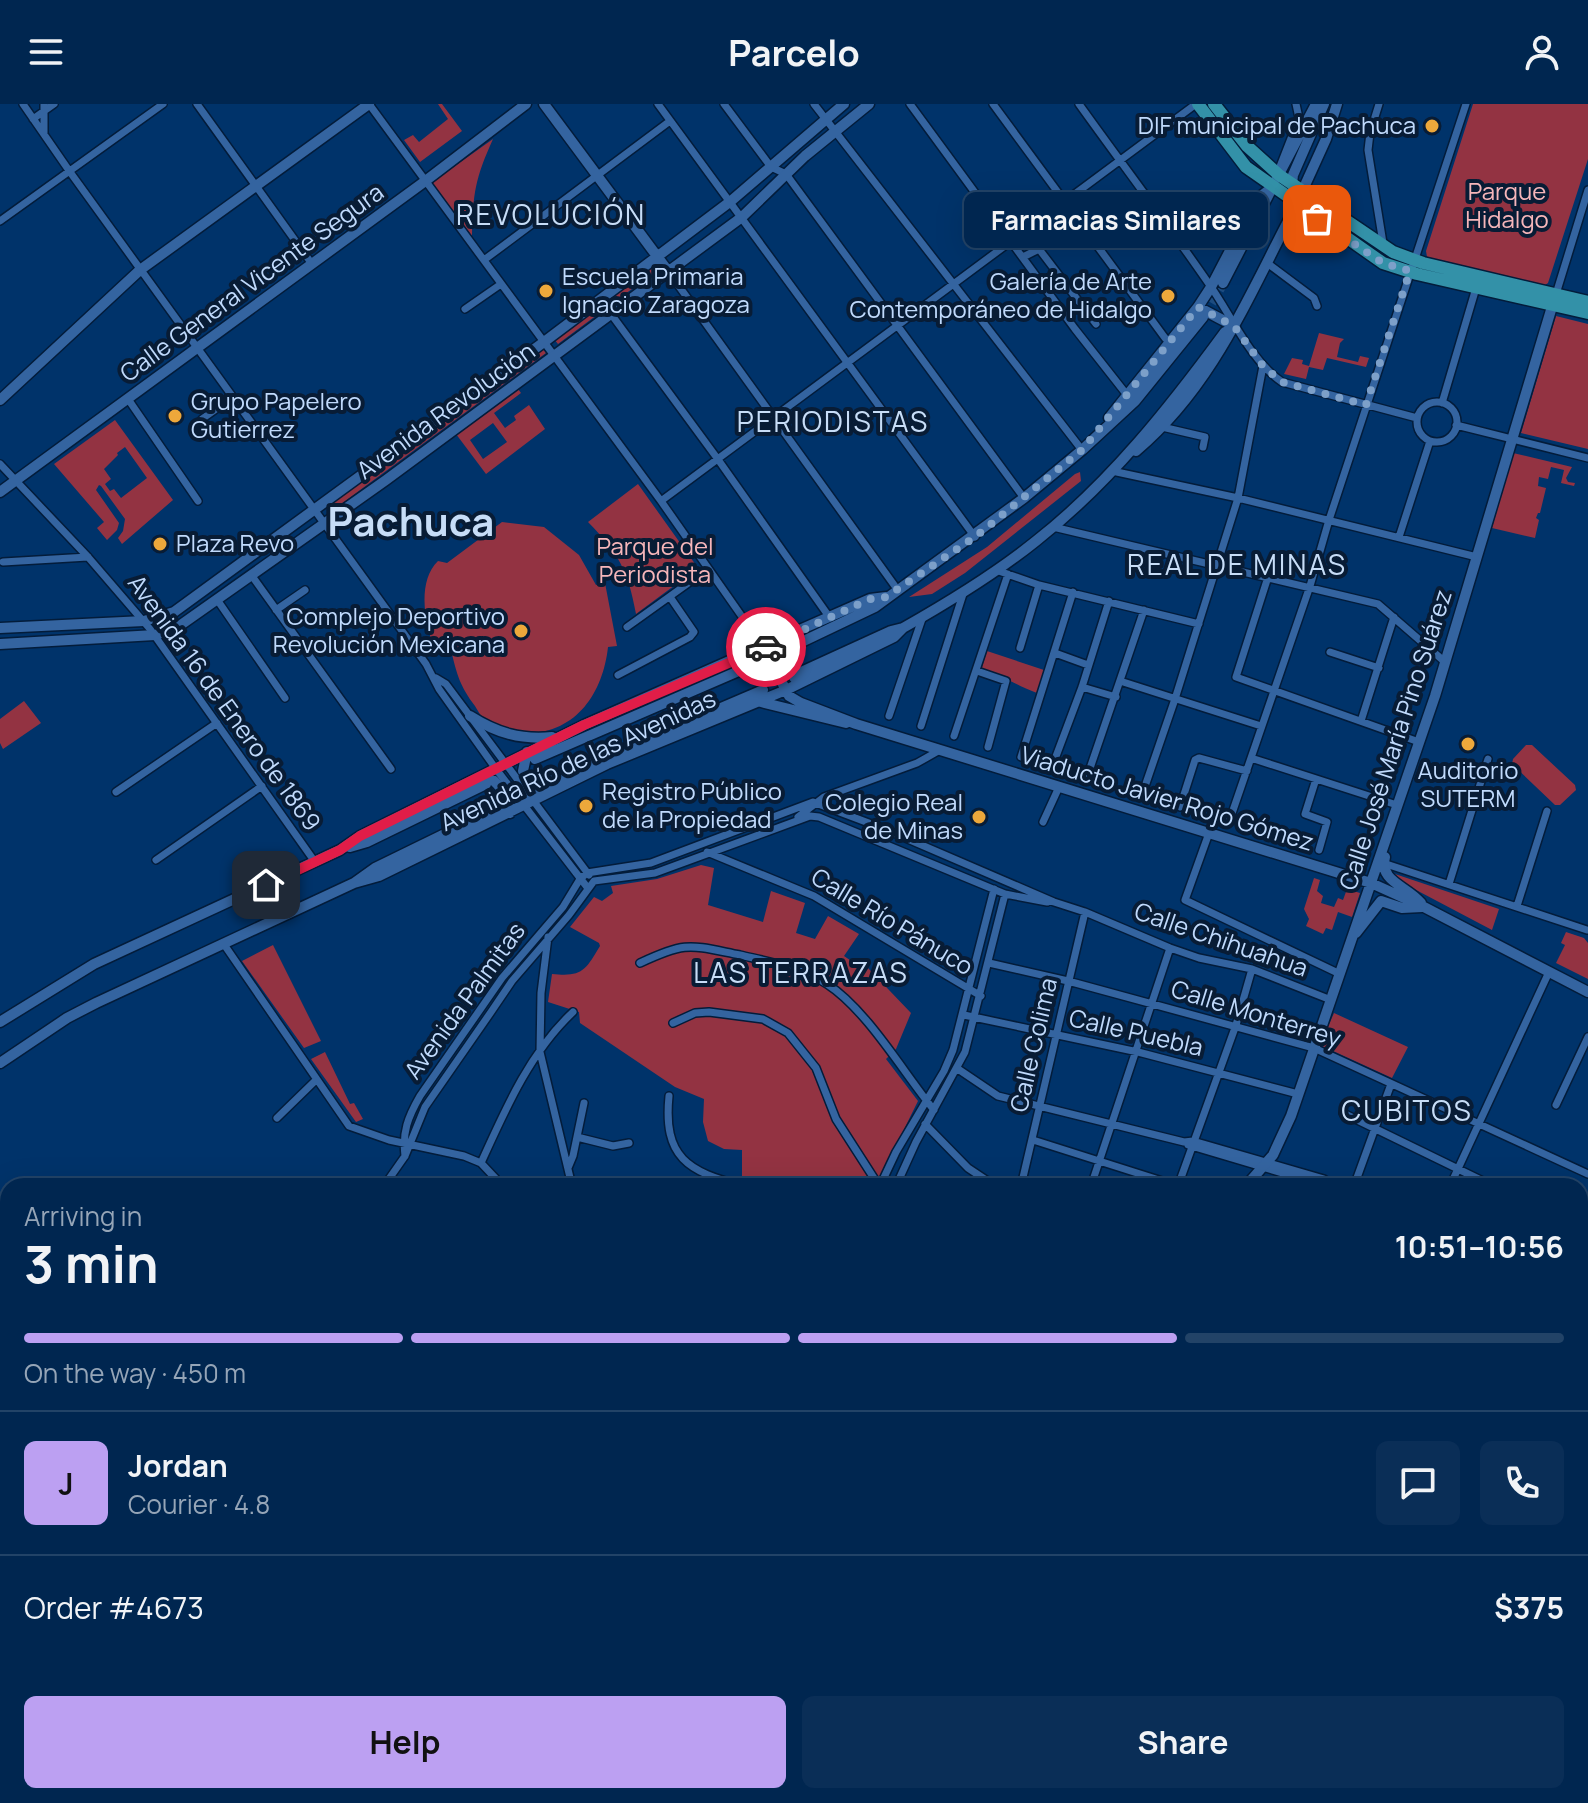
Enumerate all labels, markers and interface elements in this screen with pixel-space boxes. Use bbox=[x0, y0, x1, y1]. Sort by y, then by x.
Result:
text: Parcelo bbox=[728, 28, 860, 77]
icon: menu bbox=[24, 30, 68, 74]
icon: person bbox=[1520, 30, 1564, 74]
place label: DIF municipal de Pachuca bbox=[1138, 108, 1416, 141]
marker: DIF municipal de Pachuca bbox=[1423, 117, 1441, 135]
park label: Parque Hidalgo bbox=[1465, 174, 1549, 235]
street label: Calle General Vicente Segura bbox=[113, 175, 390, 389]
pin bbox=[1283, 185, 1351, 253]
callout: Farmacias Similares bbox=[965, 191, 1269, 247]
district label: REVOLUCIÓN bbox=[456, 195, 646, 233]
icon: bag bbox=[1295, 197, 1339, 241]
text: Farmacias Similares bbox=[991, 202, 1241, 238]
place label: Escuela Primaria Ignacio Zaragoza bbox=[562, 259, 750, 320]
place label: Galería de Arte Contemporáneo de Hidalgo bbox=[849, 264, 1152, 325]
marker: Escuela Primaria Ignacio Zaragoza bbox=[537, 282, 555, 300]
marker: Galería de Arte Contemporáneo de Hidalgo bbox=[1159, 287, 1177, 305]
street label: Avenida Revolución bbox=[349, 334, 541, 486]
place label: Grupo Papelero Gutierrez bbox=[191, 384, 362, 445]
district label: PERIODISTAS bbox=[737, 402, 929, 440]
marker: Grupo Papelero Gutierrez bbox=[166, 407, 184, 425]
district label: Pachuca bbox=[328, 493, 494, 548]
place label: Plaza Revo bbox=[176, 526, 294, 559]
park label: Parque del Periodista bbox=[596, 529, 714, 590]
marker: Plaza Revo bbox=[151, 535, 169, 553]
district label: REAL DE MINAS bbox=[1127, 545, 1347, 583]
street label: Avenida 16 de Enero de 1869 bbox=[121, 567, 329, 837]
street label: Calle José María Pino Suárez bbox=[1330, 585, 1459, 894]
place label: Complejo Deportivo Revolución Mexicana bbox=[273, 599, 505, 660]
courier bbox=[726, 607, 806, 687]
marker: Complejo Deportivo Revolución Mexicana bbox=[512, 622, 530, 640]
icon: car bbox=[744, 625, 788, 669]
street label: Avenida Río de las Avenidas bbox=[434, 681, 721, 838]
marker: Auditorio SUTERM bbox=[1459, 735, 1477, 753]
street label: Viaducto Javier Rojo Gómez bbox=[1017, 737, 1318, 858]
place label: Auditorio SUTERM bbox=[1417, 753, 1519, 814]
place label: Registro Público de la Propiedad bbox=[602, 774, 782, 835]
place label: Colegio Real de Minas bbox=[825, 785, 963, 846]
marker: Registro Público de la Propiedad bbox=[577, 797, 595, 815]
marker: Colegio Real de Minas bbox=[970, 808, 988, 826]
pin bbox=[232, 851, 300, 919]
street label: Calle Río Pánuco bbox=[806, 859, 980, 982]
icon: home bbox=[244, 863, 288, 907]
street label: Calle Chihuahua bbox=[1130, 893, 1313, 984]
street label: Avenida Palmitas bbox=[396, 915, 532, 1085]
district label: LAS TERRAZAS bbox=[693, 953, 909, 991]
street label: Calle Monterrey bbox=[1168, 971, 1346, 1054]
street label: Calle Colima bbox=[1001, 974, 1064, 1115]
street label: Calle Puebla bbox=[1066, 1000, 1207, 1063]
district label: CUBITOS bbox=[1341, 1091, 1473, 1129]
text: Arriving in bbox=[24, 1198, 142, 1234]
text: 10:51–10:56 bbox=[1395, 1226, 1564, 1267]
text: 3 min bbox=[24, 1228, 159, 1299]
text: On the way · 450 m bbox=[24, 1355, 246, 1391]
button: chat bbox=[1376, 1441, 1460, 1525]
button: phone bbox=[1480, 1441, 1564, 1525]
text: Jordan bbox=[128, 1445, 228, 1486]
text: J bbox=[58, 1463, 74, 1504]
text: Courier · 4.8 bbox=[128, 1486, 270, 1522]
text: Order #4673 bbox=[24, 1587, 204, 1628]
text: $375 bbox=[1494, 1587, 1564, 1628]
button: Help bbox=[24, 1696, 786, 1788]
button: Share bbox=[802, 1696, 1564, 1788]

